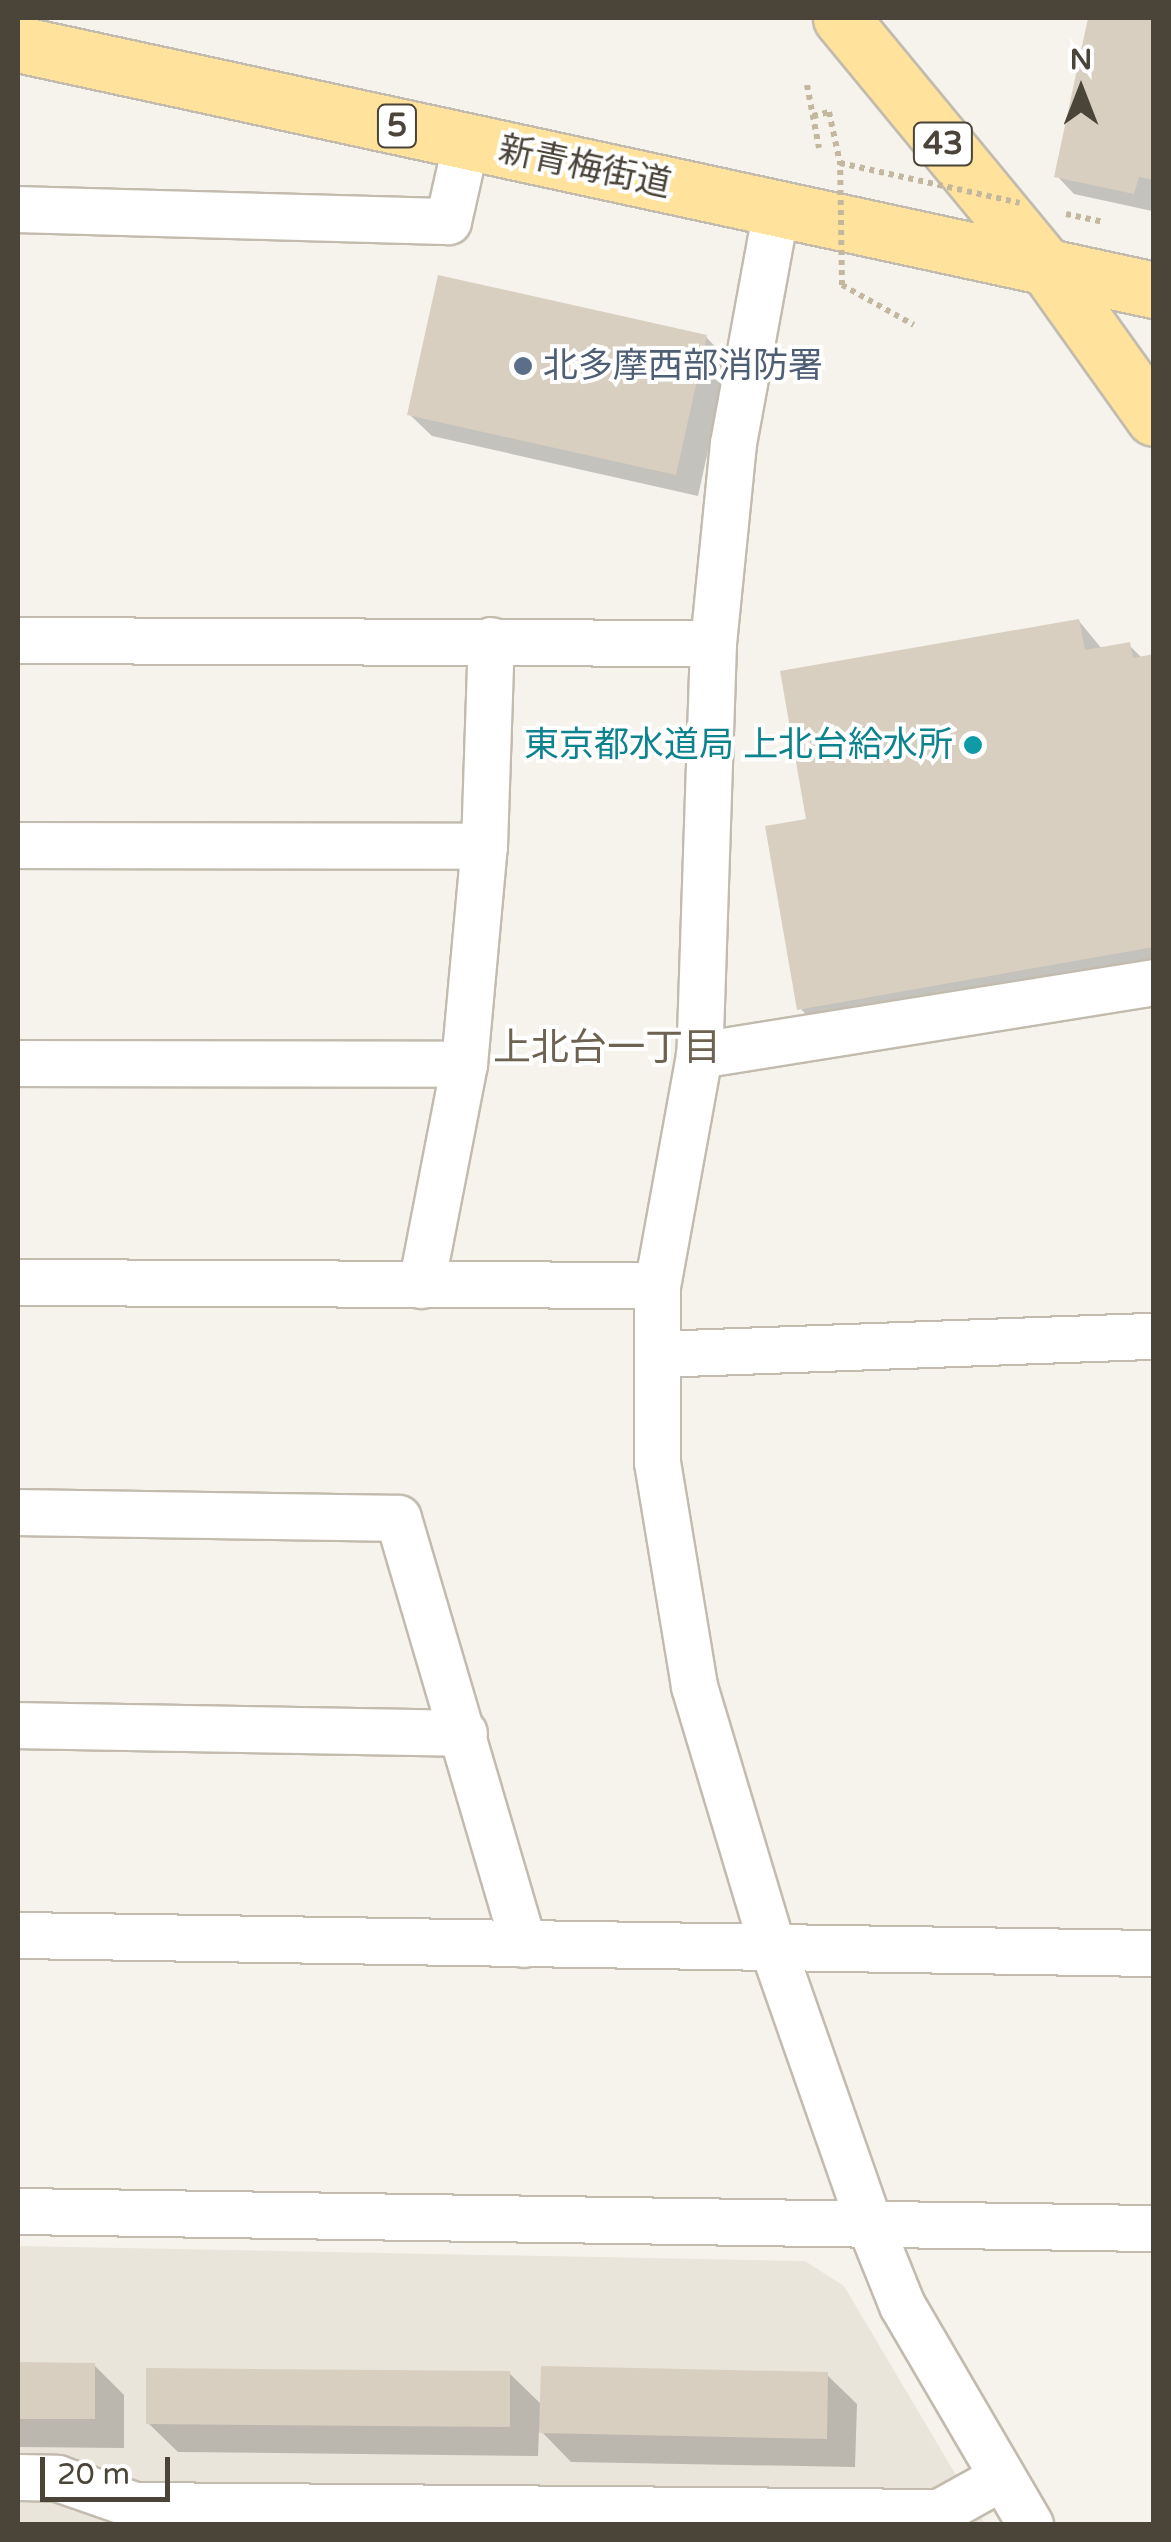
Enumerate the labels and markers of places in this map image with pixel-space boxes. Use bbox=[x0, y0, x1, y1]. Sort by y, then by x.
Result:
place label: 北多摩西部消防署 bbox=[543, 345, 823, 387]
marker: 北多摩西部消防署 bbox=[512, 355, 534, 377]
place label: 東京都水道局 上北台給水所 bbox=[524, 724, 953, 766]
marker: 東京都水道局 上北台給水所 bbox=[962, 734, 984, 756]

